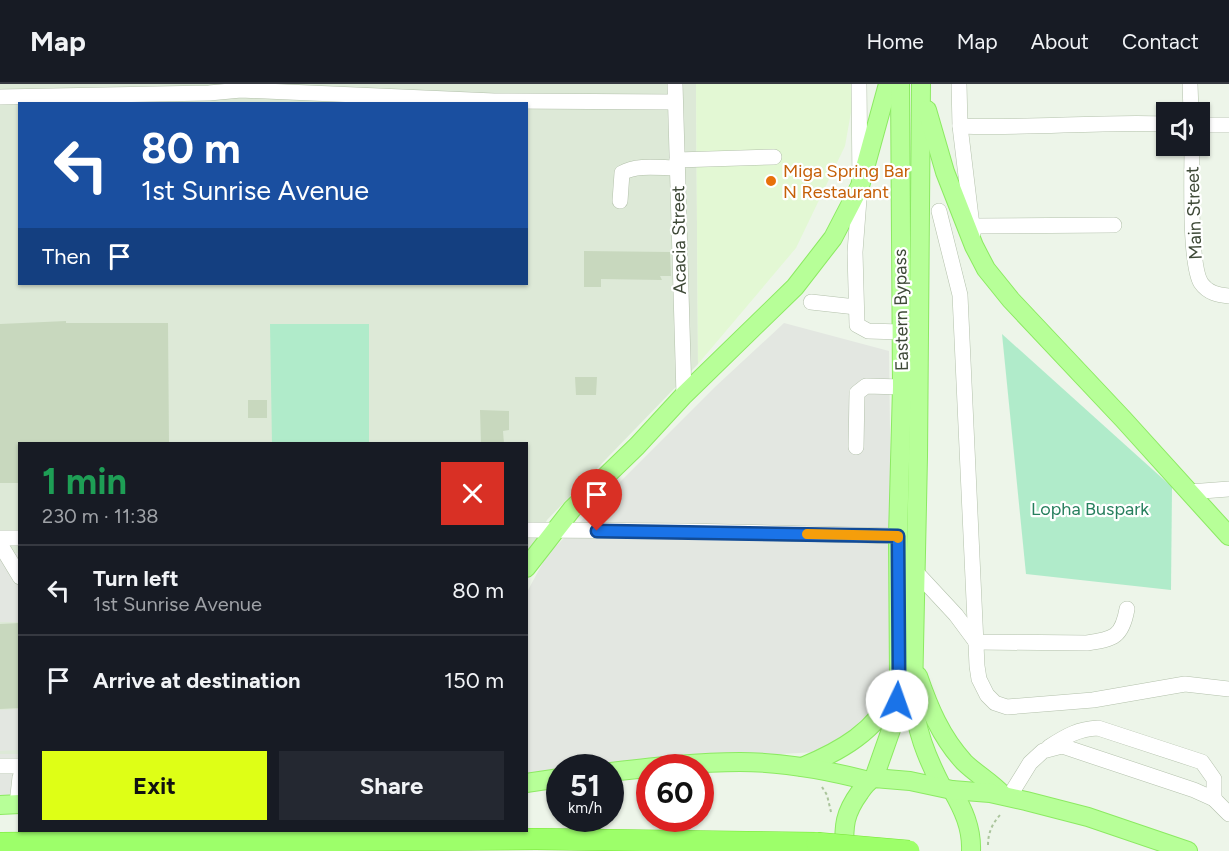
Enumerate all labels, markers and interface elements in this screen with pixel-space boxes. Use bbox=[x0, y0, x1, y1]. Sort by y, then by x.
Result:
text: Map bbox=[30, 24, 86, 58]
text: Home bbox=[867, 29, 924, 54]
text: Map bbox=[957, 29, 998, 54]
text: About bbox=[1031, 29, 1089, 54]
text: Contact bbox=[1122, 29, 1199, 54]
map controls bbox=[1156, 102, 1210, 156]
button: sound bbox=[1156, 102, 1210, 156]
text: 80 m bbox=[141, 123, 241, 174]
icon: left bbox=[42, 126, 120, 204]
place label: Miga Spring Bar N Restaurant bbox=[783, 160, 910, 203]
street label: Main Street bbox=[1181, 166, 1207, 260]
text: 1st Sunrise Avenue bbox=[141, 174, 369, 207]
marker: Miga Spring Bar N Restaurant bbox=[764, 174, 778, 188]
street label: Acacia Street bbox=[667, 185, 691, 295]
icon: arrive bbox=[103, 240, 136, 273]
text: Then bbox=[42, 243, 91, 270]
street label: Eastern Bypass bbox=[889, 249, 913, 371]
text: 1 min bbox=[42, 460, 127, 503]
button: close bbox=[441, 462, 504, 525]
pin bbox=[571, 469, 622, 531]
icon: arrive bbox=[580, 478, 613, 511]
park label: Lopha Buspark bbox=[1031, 498, 1149, 520]
text: 230 m · 11:38 bbox=[42, 504, 159, 528]
text: Turn left bbox=[93, 565, 179, 592]
icon: left bbox=[42, 574, 75, 607]
text: 80 m bbox=[452, 577, 504, 604]
text: 1st Sunrise Avenue bbox=[93, 592, 262, 616]
icon: arrive bbox=[42, 664, 75, 697]
text: Arrive at destination bbox=[93, 667, 301, 694]
text: 150 m bbox=[444, 667, 504, 694]
position arrow bbox=[865, 669, 929, 733]
button: Exit bbox=[42, 751, 267, 820]
button: Share bbox=[279, 751, 504, 820]
speed limit sign: 60 bbox=[636, 754, 714, 832]
text: 51 bbox=[570, 767, 600, 804]
text: km/h bbox=[568, 799, 602, 817]

